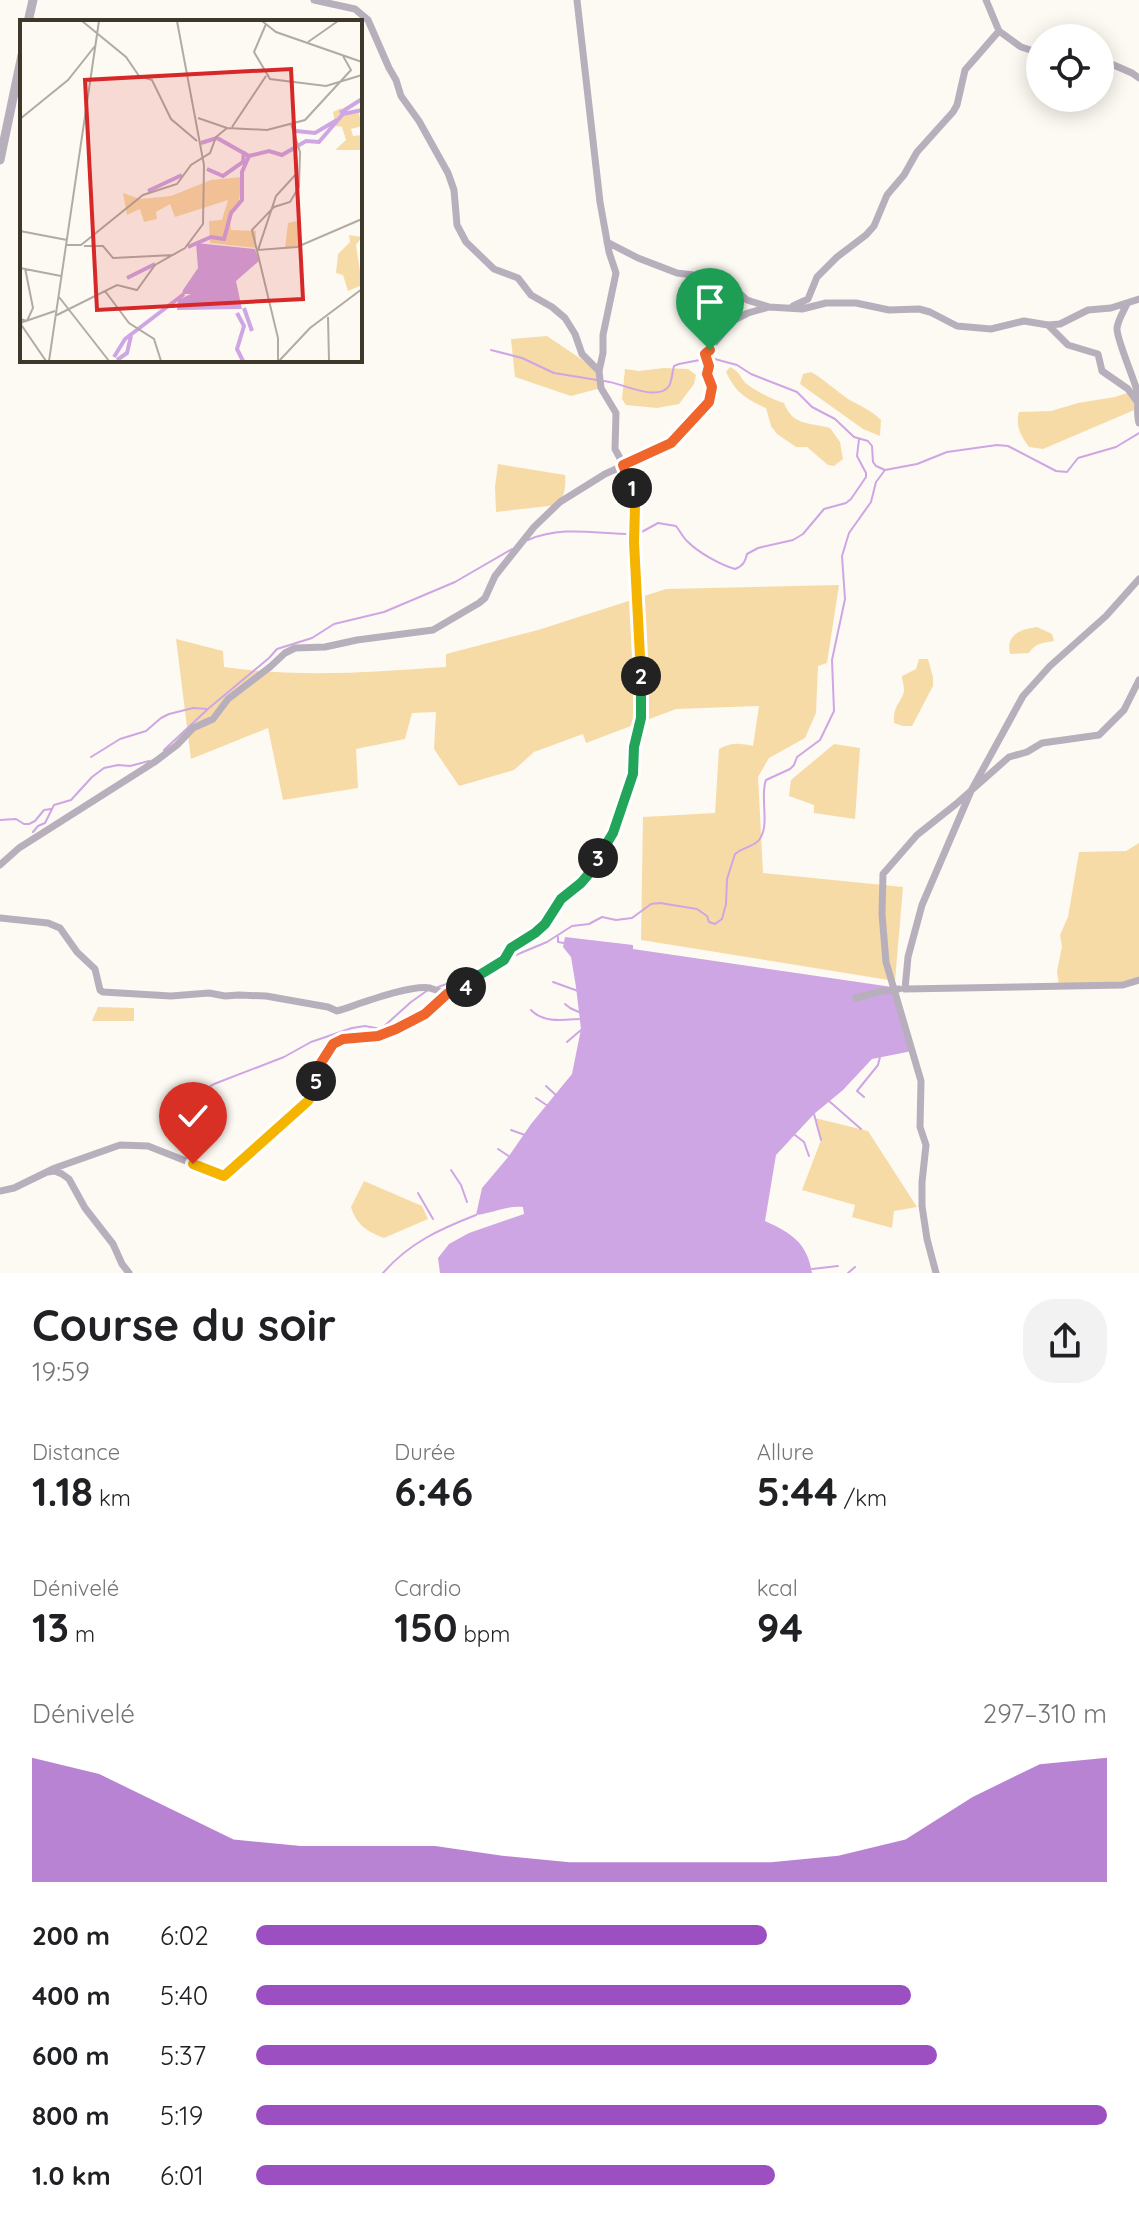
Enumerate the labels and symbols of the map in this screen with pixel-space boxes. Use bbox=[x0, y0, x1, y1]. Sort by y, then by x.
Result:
inset map bbox=[20, 20, 362, 362]
pin bbox=[676, 268, 744, 350]
pin: 1 bbox=[612, 468, 652, 508]
pin: 2 bbox=[621, 656, 661, 696]
pin: 3 bbox=[578, 838, 618, 878]
pin: 4 bbox=[446, 967, 486, 1007]
pin: 5 bbox=[296, 1061, 336, 1101]
pin bbox=[159, 1082, 227, 1164]

